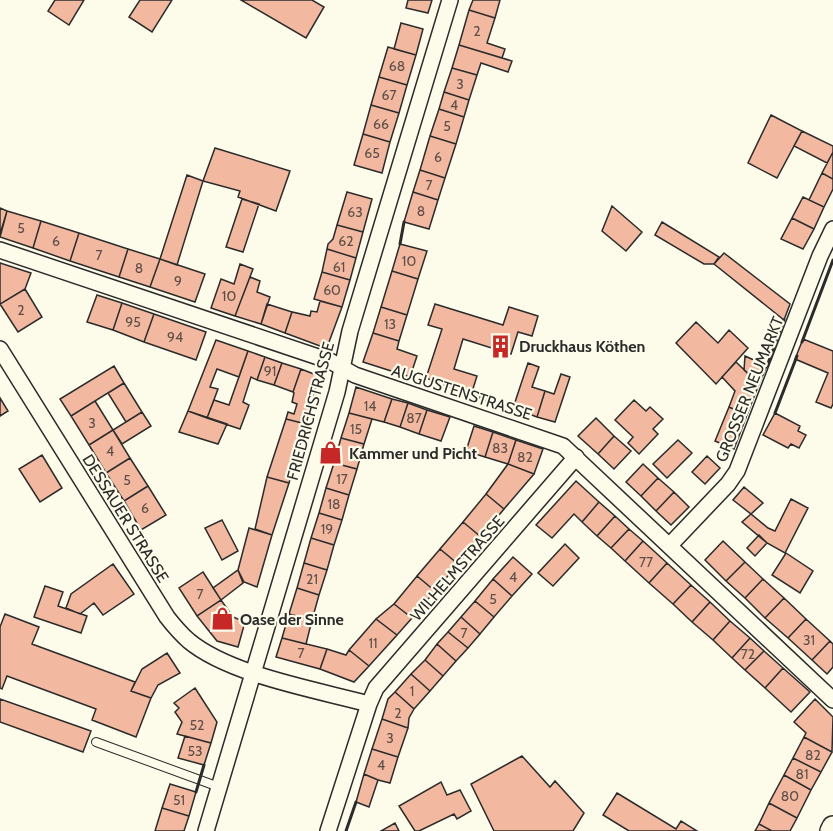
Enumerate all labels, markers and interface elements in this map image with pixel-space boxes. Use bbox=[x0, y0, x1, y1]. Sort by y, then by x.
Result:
house number: 2 bbox=[473, 22, 481, 40]
house number: 68 bbox=[389, 57, 405, 75]
house number: 3 bbox=[456, 75, 464, 93]
house number: 67 bbox=[382, 86, 396, 104]
house number: 4 bbox=[450, 96, 458, 114]
house number: 66 bbox=[373, 115, 389, 133]
house number: 5 bbox=[443, 117, 451, 135]
house number: 65 bbox=[364, 144, 380, 162]
house number: 6 bbox=[434, 148, 442, 166]
house number: 7 bbox=[425, 176, 433, 194]
house number: 8 bbox=[417, 202, 425, 220]
house number: 63 bbox=[347, 203, 363, 221]
house number: 5 bbox=[17, 219, 25, 237]
house number: 6 bbox=[52, 232, 60, 250]
house number: 62 bbox=[338, 232, 354, 250]
house number: 7 bbox=[95, 246, 103, 264]
house number: 10 bbox=[402, 252, 416, 270]
house number: 61 bbox=[333, 258, 345, 276]
house number: 8 bbox=[135, 259, 143, 277]
house number: 9 bbox=[174, 272, 182, 290]
house number: 60 bbox=[323, 281, 341, 299]
house number: 10 bbox=[222, 287, 236, 305]
house number: 2 bbox=[17, 301, 25, 319]
house number: 95 bbox=[125, 313, 141, 331]
street label: GROSSER NEUMARKT bbox=[712, 313, 788, 465]
house number: 13 bbox=[384, 315, 396, 333]
house number: 94 bbox=[167, 328, 183, 346]
building icon: Druckhaus Köthen bbox=[488, 333, 514, 359]
place label: Druckhaus Köthen bbox=[519, 337, 645, 356]
street label: FRIEDRICHSTRASSE bbox=[283, 340, 338, 482]
street label: AUGUSTENSTRASSE bbox=[389, 361, 535, 424]
house number: 91 bbox=[264, 362, 276, 380]
house number: 14 bbox=[364, 397, 376, 415]
house number: 87 bbox=[406, 409, 422, 427]
house number: 3 bbox=[88, 414, 96, 432]
house number: 15 bbox=[350, 420, 362, 438]
house number: 83 bbox=[492, 439, 508, 457]
shop icon: Kammer und Picht bbox=[318, 440, 344, 466]
house number: 4 bbox=[106, 442, 114, 460]
place label: Kammer und Picht bbox=[349, 444, 478, 463]
house number: 82 bbox=[517, 448, 533, 466]
street label: DESSAUER STRASSE bbox=[78, 451, 173, 586]
house number: 17 bbox=[336, 470, 348, 488]
house number: 5 bbox=[123, 471, 131, 489]
house number: 18 bbox=[327, 495, 341, 513]
house number: 6 bbox=[141, 499, 149, 517]
street label: WILHELMSTRASSE bbox=[406, 512, 508, 625]
house number: 19 bbox=[321, 520, 333, 538]
house number: 77 bbox=[639, 553, 653, 571]
house number: 4 bbox=[509, 568, 517, 586]
house number: 21 bbox=[306, 570, 318, 588]
house number: 7 bbox=[196, 585, 204, 603]
house number: 5 bbox=[489, 590, 497, 608]
shop icon: Oase der Sinne bbox=[209, 606, 235, 632]
place label: Oase der Sinne bbox=[240, 610, 344, 629]
house number: 7 bbox=[460, 624, 468, 642]
house number: 31 bbox=[803, 631, 815, 649]
house number: 11 bbox=[368, 634, 378, 652]
house number: 7 bbox=[297, 644, 305, 662]
house number: 72 bbox=[741, 645, 755, 663]
house number: 1 bbox=[410, 682, 414, 700]
house number: 2 bbox=[394, 704, 402, 722]
house number: 52 bbox=[190, 716, 204, 734]
house number: 3 bbox=[386, 729, 394, 747]
house number: 53 bbox=[187, 742, 203, 760]
house number: 82 bbox=[805, 746, 821, 764]
house number: 4 bbox=[377, 756, 385, 774]
house number: 81 bbox=[795, 765, 809, 783]
house number: 80 bbox=[781, 787, 799, 805]
house number: 51 bbox=[173, 791, 185, 809]

